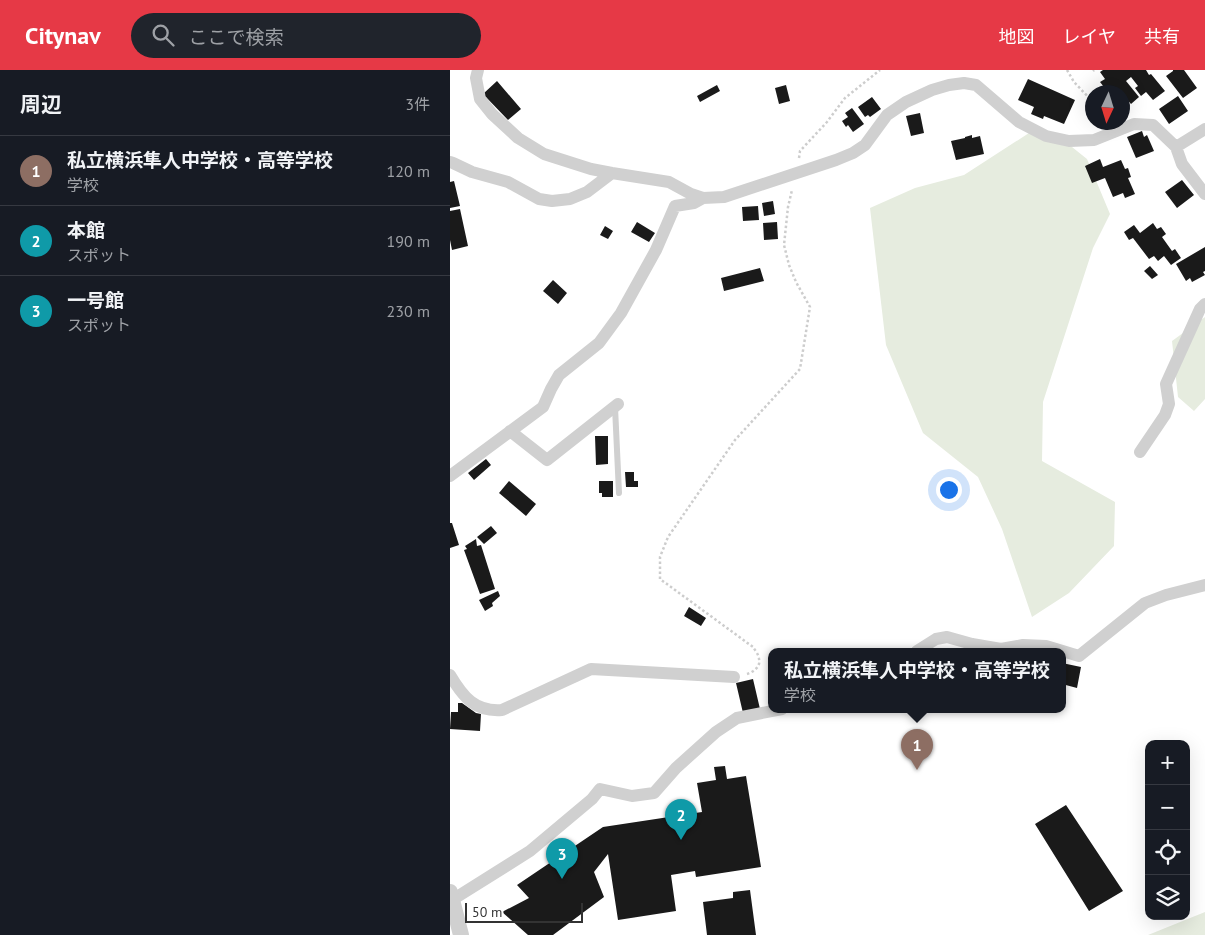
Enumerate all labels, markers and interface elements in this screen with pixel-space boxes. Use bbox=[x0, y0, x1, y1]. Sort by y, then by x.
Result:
search box bbox=[131, 13, 481, 58]
text: Citynav bbox=[25, 20, 101, 51]
icon: search bbox=[149, 21, 177, 49]
text: ここで検索 bbox=[189, 25, 284, 49]
text: 地図 bbox=[999, 25, 1035, 48]
text: レイヤ bbox=[1063, 25, 1116, 48]
text: 共有 bbox=[1144, 25, 1180, 48]
north arrow bbox=[1085, 85, 1130, 130]
text: 周辺 bbox=[20, 91, 62, 118]
text: 3件 bbox=[405, 94, 430, 114]
text: 私立横浜隼人中学校・高等学校 bbox=[67, 148, 333, 172]
text: 1 bbox=[31, 161, 41, 181]
text: 120 m bbox=[387, 161, 430, 181]
text: 学校 bbox=[67, 175, 99, 195]
text: 本館 bbox=[67, 218, 105, 242]
text: 2 bbox=[31, 231, 41, 251]
text: 190 m bbox=[387, 231, 430, 251]
text: スポット bbox=[67, 245, 131, 265]
text: 一号館 bbox=[67, 288, 124, 312]
text: 3 bbox=[31, 301, 41, 321]
text: 230 m bbox=[387, 301, 430, 321]
text: スポット bbox=[67, 315, 131, 335]
your location bbox=[936, 477, 962, 503]
popup bbox=[768, 648, 1066, 713]
text: 私立横浜隼人中学校・高等学校 bbox=[784, 658, 1050, 682]
text: 学校 bbox=[784, 685, 816, 705]
pin: 1 bbox=[901, 729, 933, 770]
map controls bbox=[1145, 740, 1190, 920]
button: + bbox=[1145, 740, 1190, 785]
button: − bbox=[1145, 785, 1190, 830]
pin: 2 bbox=[665, 799, 697, 840]
button: locate bbox=[1145, 830, 1190, 875]
pin: 3 bbox=[546, 838, 578, 879]
button: layers bbox=[1145, 875, 1190, 920]
scale bar bbox=[465, 900, 582, 923]
text: 50 m bbox=[472, 903, 502, 921]

